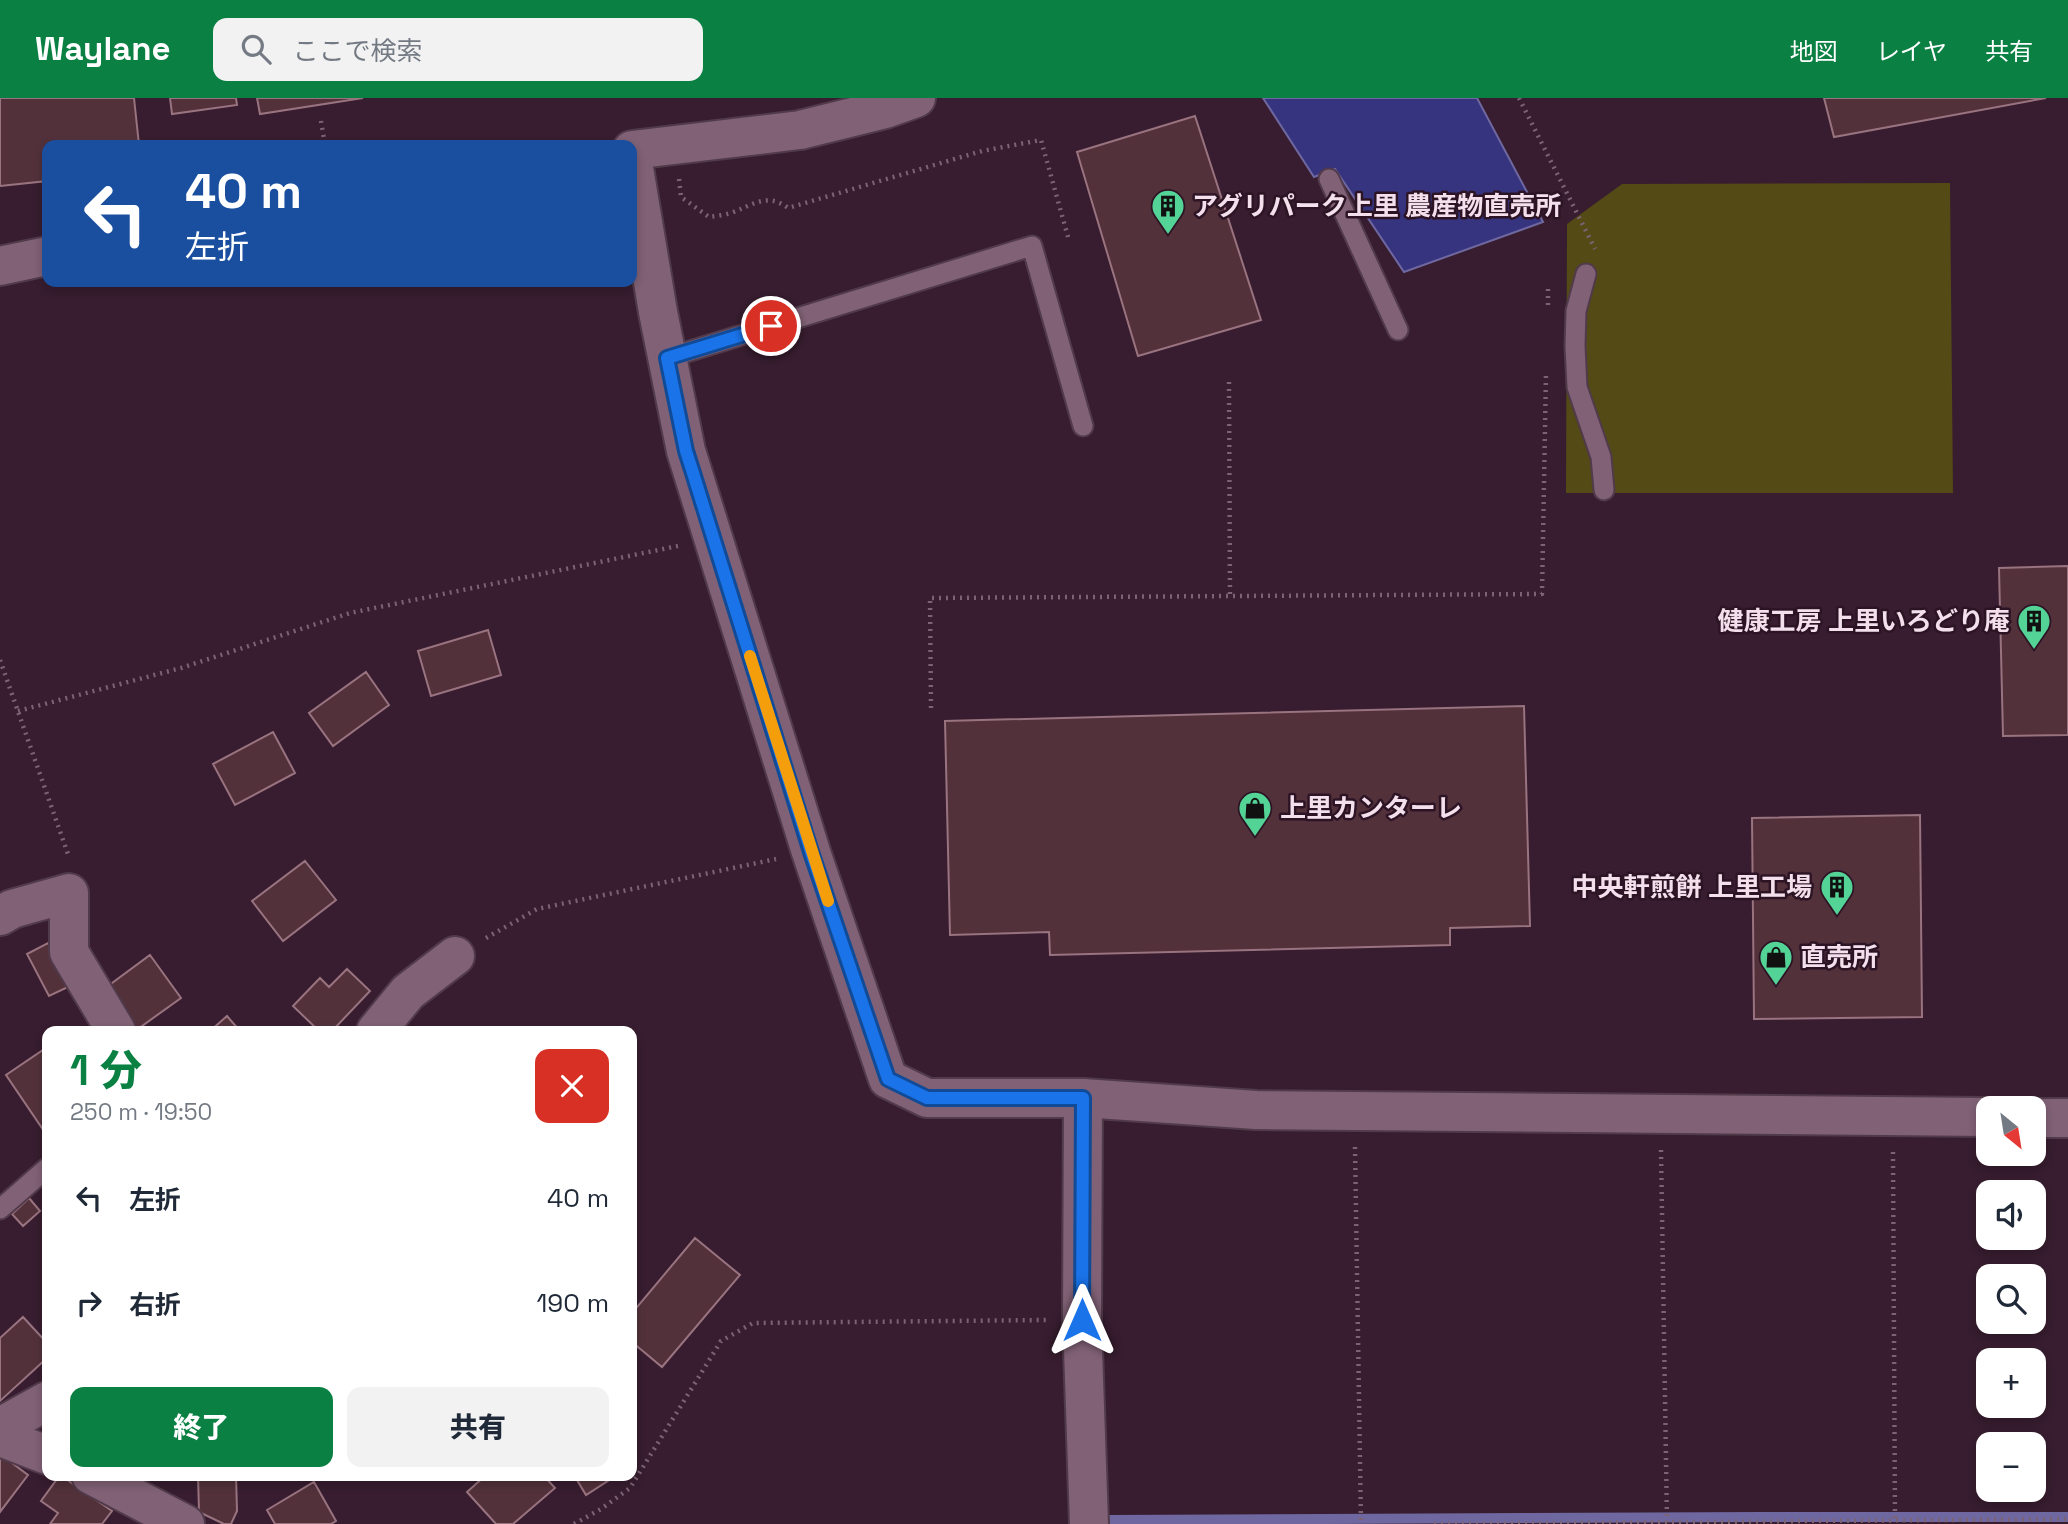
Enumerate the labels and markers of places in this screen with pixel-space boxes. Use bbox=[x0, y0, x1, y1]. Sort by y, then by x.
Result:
building icon: アグリパーク上里 農産物直売所 bbox=[1149, 187, 1187, 236]
place label: アグリパーク上里 農産物直売所 bbox=[1192, 189, 1561, 223]
pin bbox=[741, 296, 801, 356]
building icon: 健康工房 上里いろどり庵 bbox=[2015, 602, 2053, 651]
place label: 健康工房 上里いろどり庵 bbox=[1717, 604, 2010, 638]
shop icon: 上里カンターレ bbox=[1236, 789, 1274, 838]
place label: 上里カンターレ bbox=[1280, 791, 1462, 825]
building icon: 中央軒煎餅 上里工場 bbox=[1818, 868, 1856, 917]
place label: 中央軒煎餅 上里工場 bbox=[1571, 870, 1812, 904]
shop icon: 直売所 bbox=[1757, 938, 1795, 987]
place label: 直売所 bbox=[1800, 940, 1878, 974]

